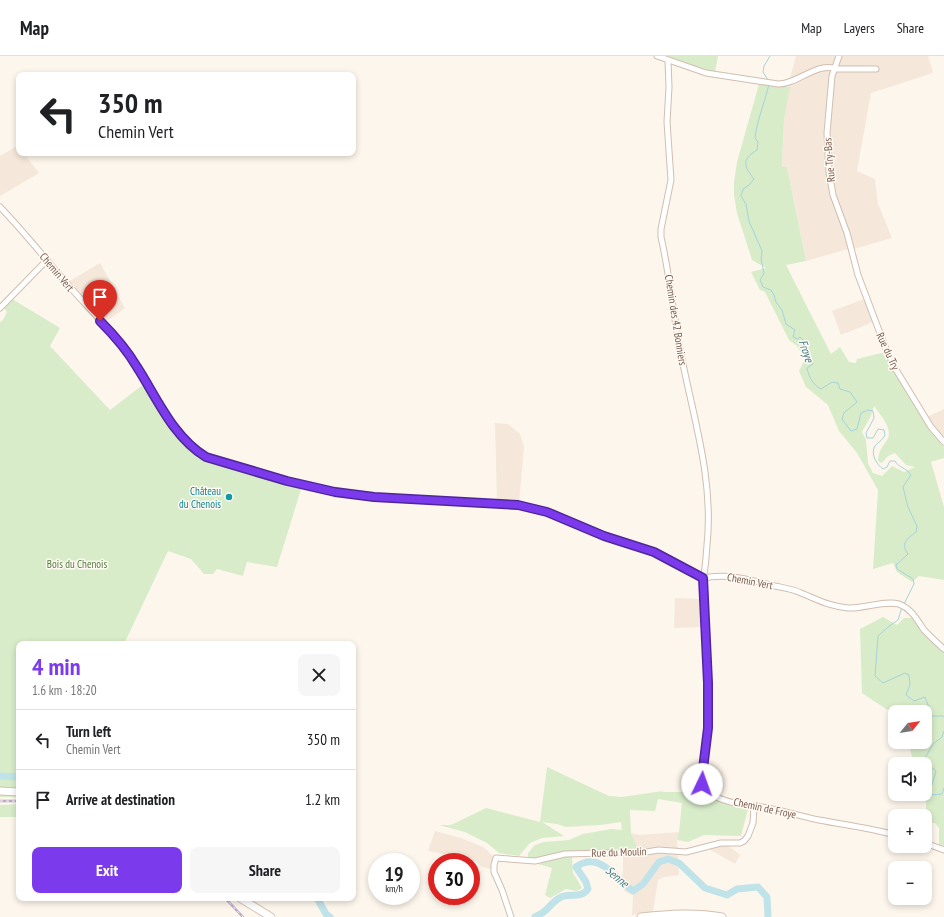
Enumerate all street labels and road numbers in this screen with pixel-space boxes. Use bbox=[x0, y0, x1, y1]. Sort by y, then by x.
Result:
street label: Rue Try-Bas bbox=[820, 137, 838, 183]
street label: Chemin Vert bbox=[37, 250, 77, 294]
street label: Chemin des 42 Bonniers bbox=[662, 273, 690, 367]
street label: Rue du Try bbox=[873, 330, 903, 373]
street label: Chemin Vert bbox=[726, 570, 774, 592]
street label: Chemin de Froye bbox=[732, 795, 798, 822]
street label: Rue du Moulin bbox=[591, 844, 647, 860]

